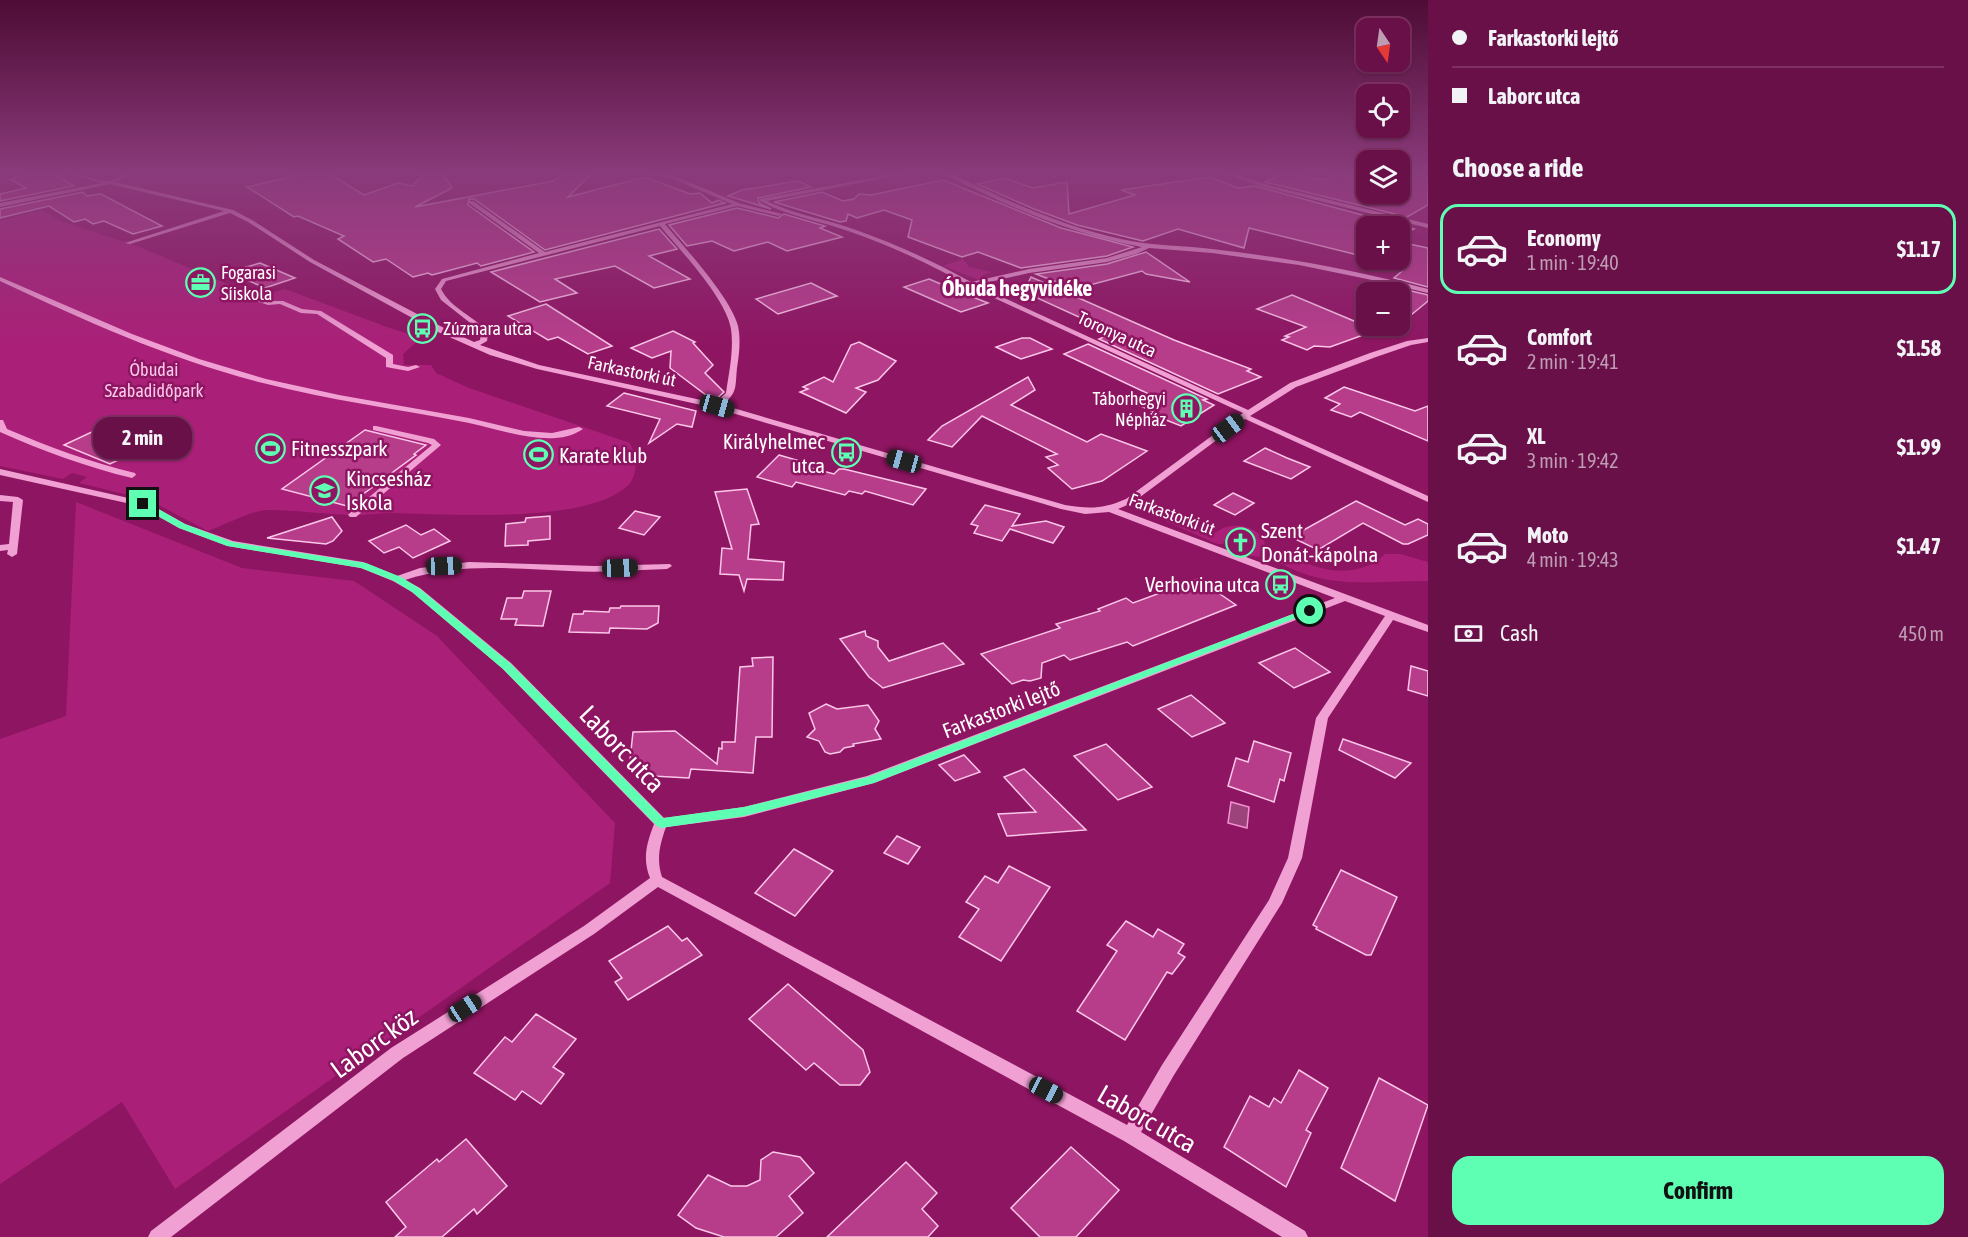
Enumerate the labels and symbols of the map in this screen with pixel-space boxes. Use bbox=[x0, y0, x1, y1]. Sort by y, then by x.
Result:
north arrow bbox=[1356, 18, 1410, 72]
place label: Fogarasi Síiskola bbox=[221, 262, 276, 304]
office icon: Fogarasi Síiskola bbox=[184, 266, 216, 298]
district label: Óbuda hegyvidéke bbox=[942, 275, 1092, 301]
street label: Toronya utca bbox=[1074, 307, 1160, 361]
bus stop icon: Zúzmara utca bbox=[406, 312, 438, 344]
place label: Zúzmara utca bbox=[443, 318, 532, 339]
street label: Farkastorki út bbox=[586, 351, 678, 391]
park label: Óbudai Szabadidőpark bbox=[104, 359, 204, 401]
place label: Táborhegyi Népház bbox=[1092, 388, 1167, 430]
car bbox=[697, 392, 737, 420]
building icon: Táborhegyi Népház bbox=[1171, 392, 1203, 424]
car bbox=[1208, 410, 1248, 446]
callout: 2 min bbox=[94, 417, 192, 459]
place label: Királyhelmec utca bbox=[723, 429, 825, 477]
sports icon: Fitnesszpark bbox=[254, 432, 286, 464]
place label: Fitnesszpark bbox=[291, 436, 388, 460]
bus stop icon: Királyhelmec utca bbox=[830, 437, 862, 469]
sports icon: Karate klub bbox=[522, 439, 554, 471]
place label: Karate klub bbox=[559, 443, 647, 467]
car bbox=[884, 447, 924, 475]
place label: Kincsesház Iskola bbox=[346, 466, 431, 514]
school or university icon: Kincsesház Iskola bbox=[309, 474, 341, 506]
street label: Farkastorki út bbox=[1126, 489, 1218, 539]
route end bbox=[129, 490, 156, 517]
place label: Szent Donát-kápolna bbox=[1261, 518, 1378, 566]
church icon: Szent Donát-kápolna bbox=[1224, 526, 1256, 558]
car bbox=[426, 556, 462, 576]
car bbox=[602, 558, 638, 578]
bus stop icon: Verhovina utca bbox=[1265, 568, 1297, 600]
place label: Verhovina utca bbox=[1145, 572, 1260, 596]
route start bbox=[1296, 597, 1323, 624]
street label: Farkastorki lejtő bbox=[939, 676, 1063, 742]
street label: Laborc utca bbox=[573, 699, 671, 799]
car bbox=[445, 991, 485, 1025]
street label: Laborc köz bbox=[325, 1002, 423, 1084]
car bbox=[1026, 1074, 1066, 1106]
street label: Laborc utca bbox=[1092, 1079, 1202, 1159]

